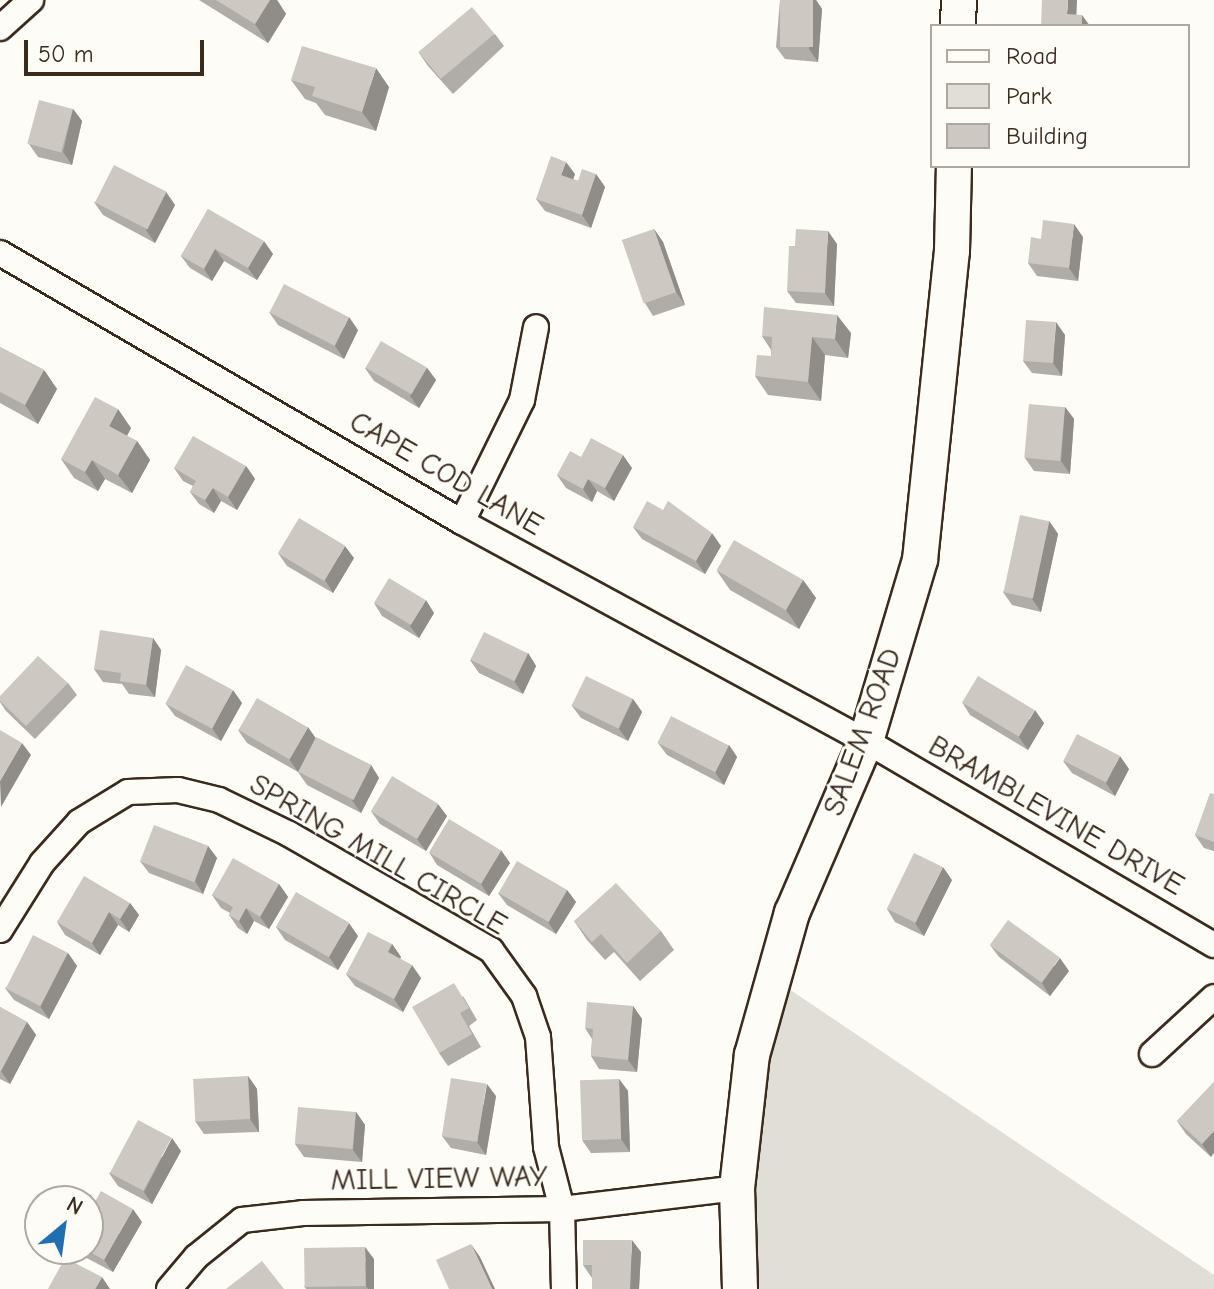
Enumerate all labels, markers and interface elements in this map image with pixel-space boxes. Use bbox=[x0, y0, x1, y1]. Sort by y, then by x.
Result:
scale bar bbox=[28, 24, 208, 74]
legend bbox=[930, 24, 1190, 168]
text: 50 m bbox=[38, 40, 94, 68]
text: Road bbox=[1006, 42, 1058, 70]
text: Park bbox=[1006, 82, 1052, 110]
text: Building bbox=[1006, 122, 1088, 150]
street label: CAPE COD LANE bbox=[343, 404, 549, 544]
street label: SALEM ROAD bbox=[816, 643, 910, 821]
street label: BRAMBLEVINE DRIVE bbox=[922, 728, 1190, 904]
street label: SPRING MILL CIRCLE bbox=[243, 767, 513, 943]
street label: MILL VIEW WAY bbox=[330, 1159, 548, 1199]
north arrow bbox=[24, 1185, 104, 1265]
text: N bbox=[62, 1191, 87, 1221]

